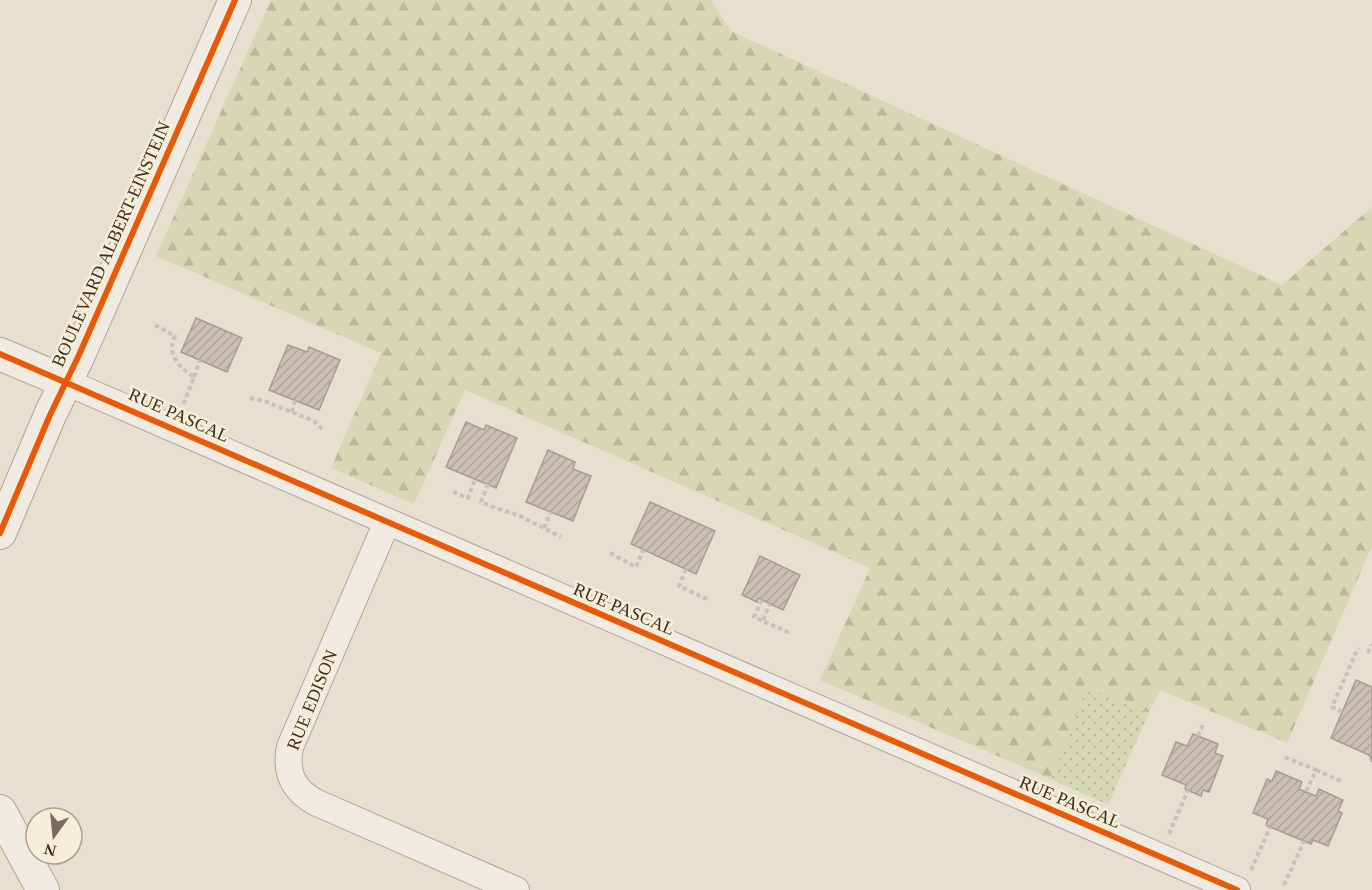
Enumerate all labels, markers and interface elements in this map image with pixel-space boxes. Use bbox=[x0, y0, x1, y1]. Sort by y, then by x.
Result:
street label: BOULEVARD ALBERT-EINSTEIN bbox=[48, 118, 174, 370]
street label: RUE PASCAL bbox=[126, 384, 232, 446]
street label: RUE PASCAL bbox=[570, 579, 678, 639]
street label: RUE EDISON bbox=[283, 647, 341, 753]
street label: RUE PASCAL bbox=[1016, 772, 1124, 832]
north arrow bbox=[24, 806, 84, 866]
text: N bbox=[42, 840, 58, 860]

